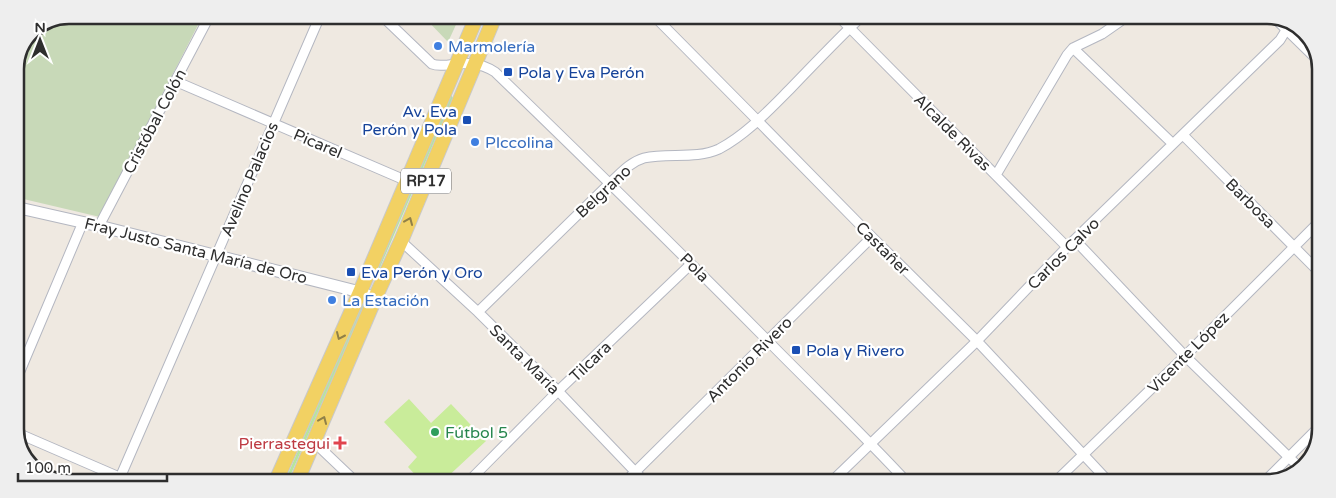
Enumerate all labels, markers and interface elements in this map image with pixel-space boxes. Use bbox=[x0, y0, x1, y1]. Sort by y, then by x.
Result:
north arrow bbox=[15, 15, 65, 65]
text: N bbox=[34, 19, 46, 36]
place label: Marmolería bbox=[448, 37, 535, 57]
marker: Marmolería bbox=[432, 40, 444, 52]
place label: Pola y Eva Perón bbox=[518, 63, 645, 83]
street label: Cristóbal Colón bbox=[119, 66, 191, 177]
marker: Pola y Eva Perón bbox=[502, 66, 514, 78]
street label: Alcalde Rivas bbox=[909, 90, 995, 176]
place label: Av. Eva Perón y Pola bbox=[362, 102, 457, 140]
marker: Av. Eva Perón y Pola bbox=[461, 114, 473, 126]
street label: Avelino Palacios bbox=[217, 119, 283, 240]
street label: Picarel bbox=[290, 125, 345, 163]
place label: PIccolina bbox=[485, 133, 553, 153]
marker: PIccolina bbox=[469, 136, 481, 148]
street label: Belgrano bbox=[572, 161, 636, 222]
road number: RP17 bbox=[401, 168, 451, 194]
street label: Barbosa bbox=[1221, 174, 1280, 233]
street label: Carlos Calvo bbox=[1023, 213, 1104, 294]
street label: Fray Justo Santa María de Oro bbox=[82, 214, 309, 288]
one-way arrow bbox=[403, 218, 413, 226]
street label: Castañer bbox=[851, 218, 914, 280]
street label: Pola bbox=[675, 249, 713, 287]
place label: Eva Perón y Oro bbox=[361, 263, 483, 283]
marker: Eva Perón y Oro bbox=[345, 266, 357, 278]
place label: La Estación bbox=[342, 291, 429, 311]
marker: La Estación bbox=[326, 294, 338, 306]
street label: Vicente López bbox=[1144, 308, 1234, 398]
street label: Antonio Rivero bbox=[703, 313, 797, 407]
street label: Santa María bbox=[485, 320, 564, 399]
one-way arrow bbox=[336, 331, 346, 340]
street label: Tilcara bbox=[566, 337, 616, 386]
place label: Pola y Rivero bbox=[806, 341, 905, 361]
marker: Pola y Rivero bbox=[790, 344, 802, 356]
one-way arrow bbox=[317, 416, 328, 425]
place label: Fútbol 5 bbox=[445, 423, 508, 443]
marker: Fútbol 5 bbox=[429, 426, 441, 438]
place label: Pierrastegui bbox=[239, 434, 330, 454]
marker: Pierrastegui bbox=[334, 437, 346, 449]
scale bar bbox=[18, 450, 166, 482]
text: 100 m bbox=[25, 459, 71, 477]

